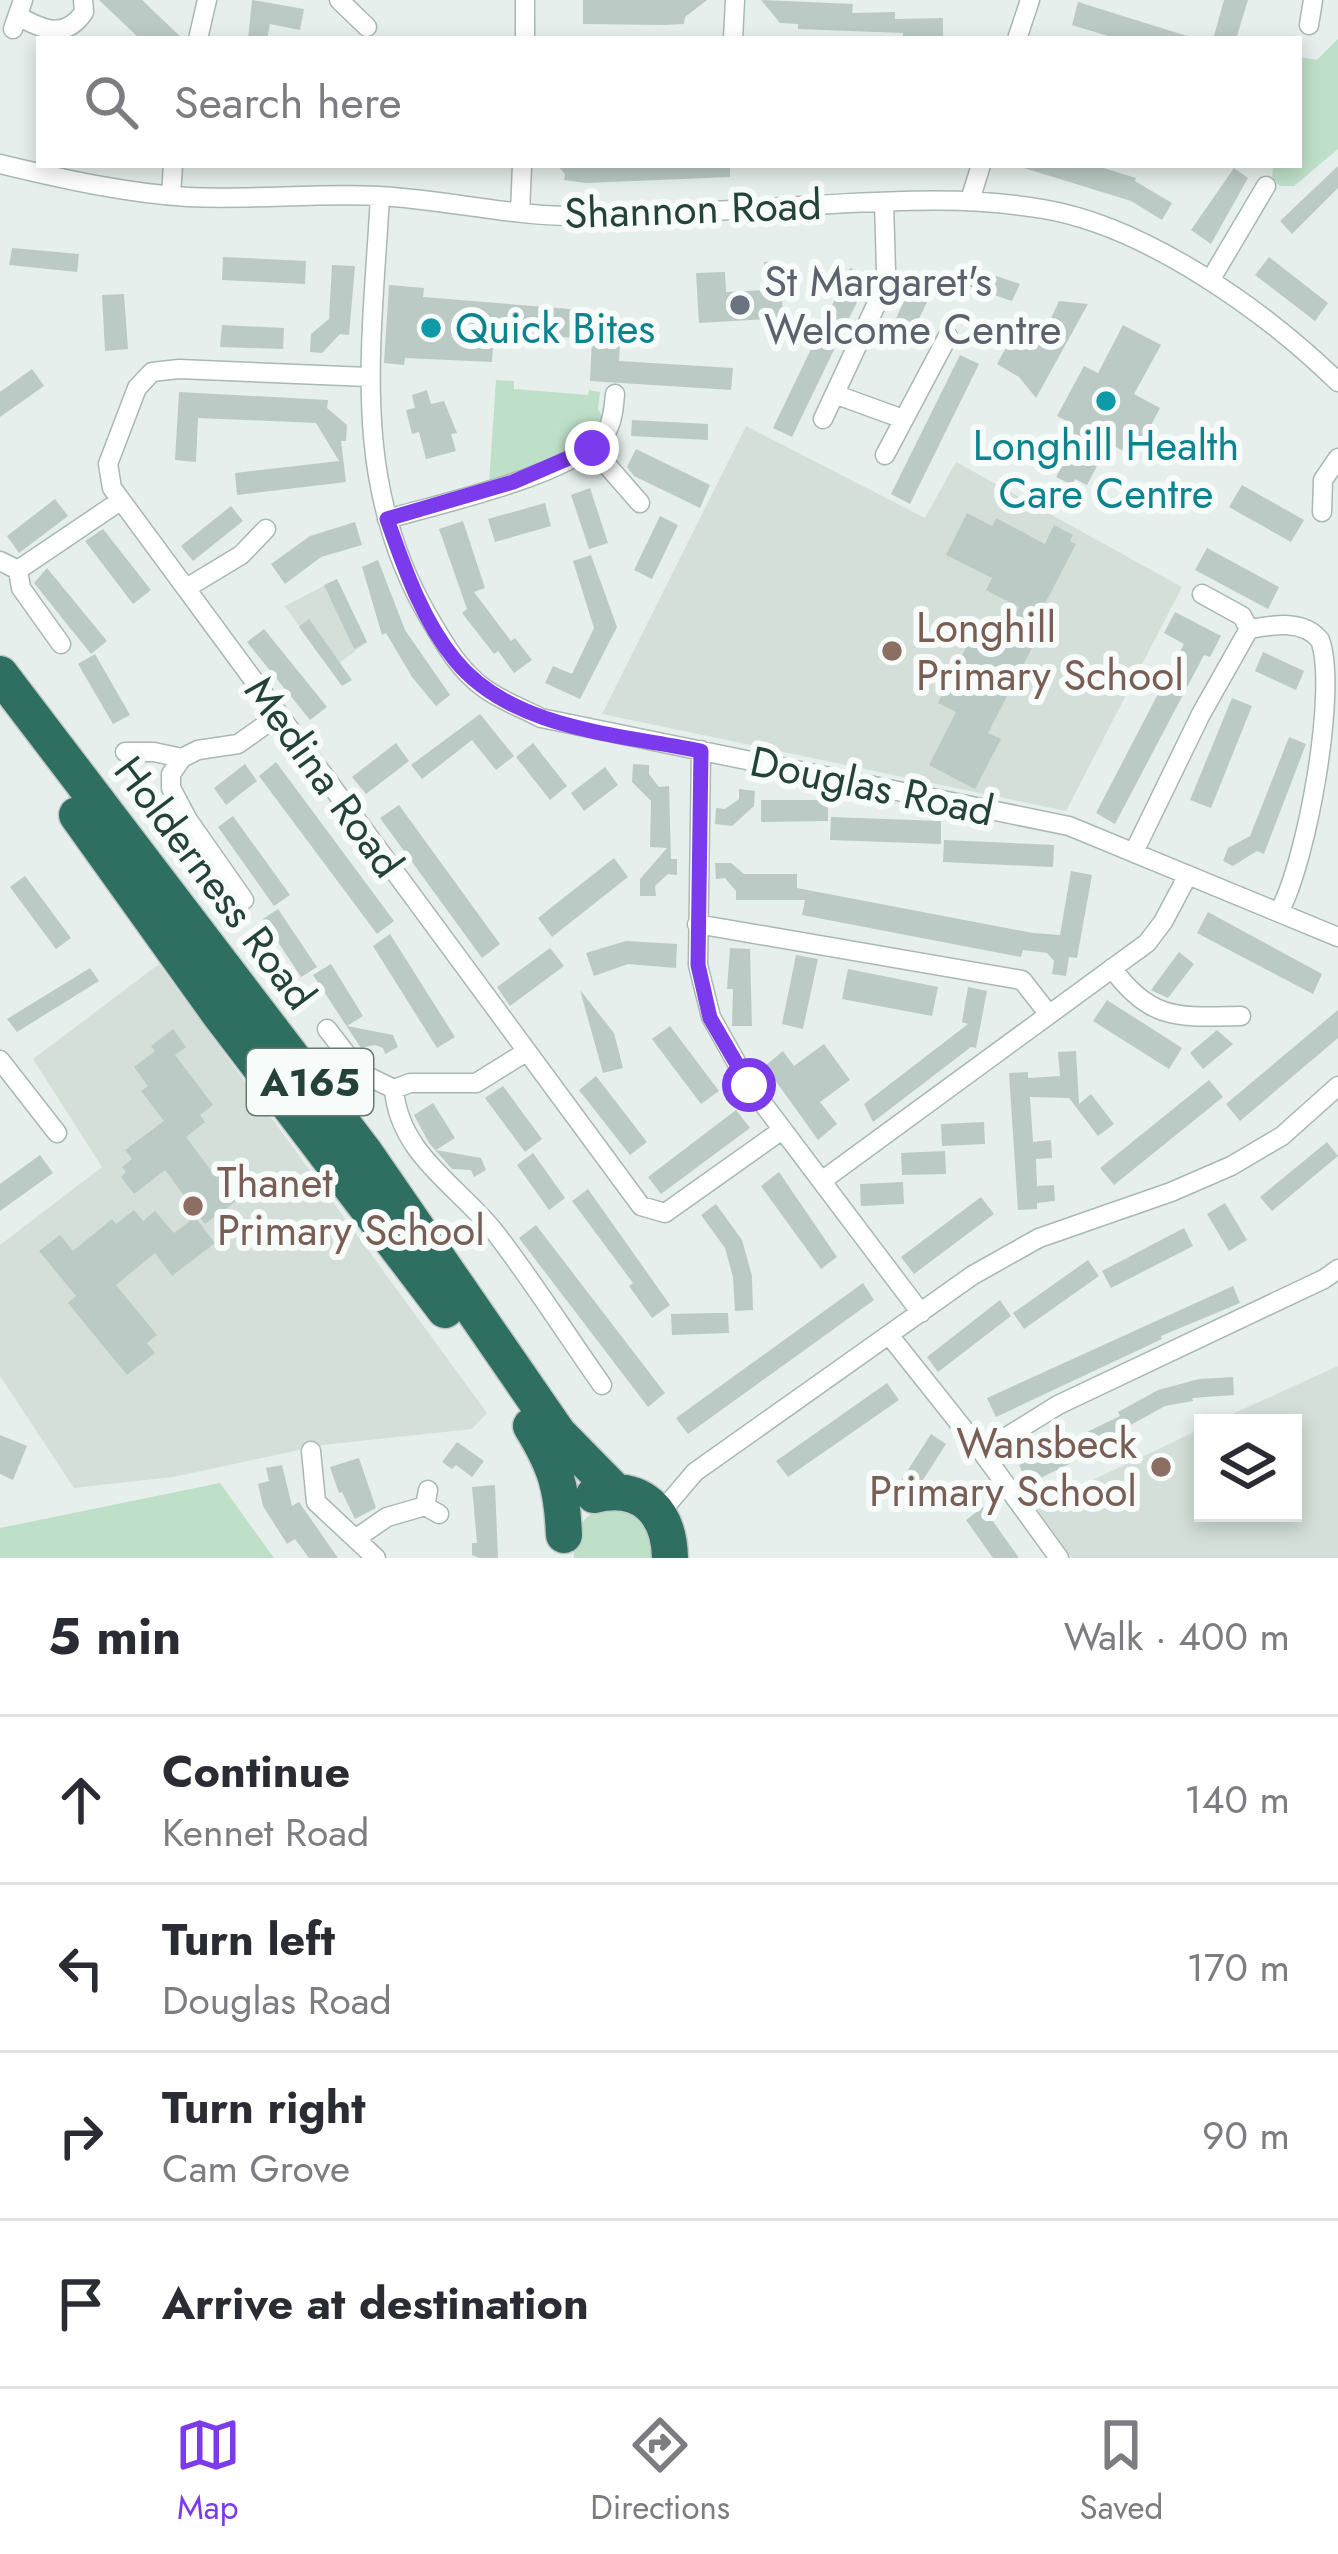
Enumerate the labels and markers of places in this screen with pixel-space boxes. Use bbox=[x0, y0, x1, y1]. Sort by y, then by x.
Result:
place label: St Margaret's Welcome Centre bbox=[764, 251, 1061, 360]
marker: St Margaret's Welcome Centre bbox=[727, 292, 753, 318]
place label: Quick Bites bbox=[455, 298, 655, 359]
marker: Quick Bites bbox=[418, 315, 444, 341]
marker: Longhill Health Care Centre bbox=[1093, 388, 1119, 414]
place label: Longhill Health Care Centre bbox=[973, 415, 1239, 524]
place label: Longhill Primary School bbox=[916, 597, 1184, 706]
marker: Longhill Primary School bbox=[879, 638, 905, 664]
place label: Thanet Primary School bbox=[217, 1152, 485, 1261]
marker: Thanet Primary School bbox=[180, 1193, 206, 1219]
place label: Wansbeck Primary School bbox=[869, 1413, 1138, 1522]
marker: Wansbeck Primary School bbox=[1148, 1454, 1174, 1480]

